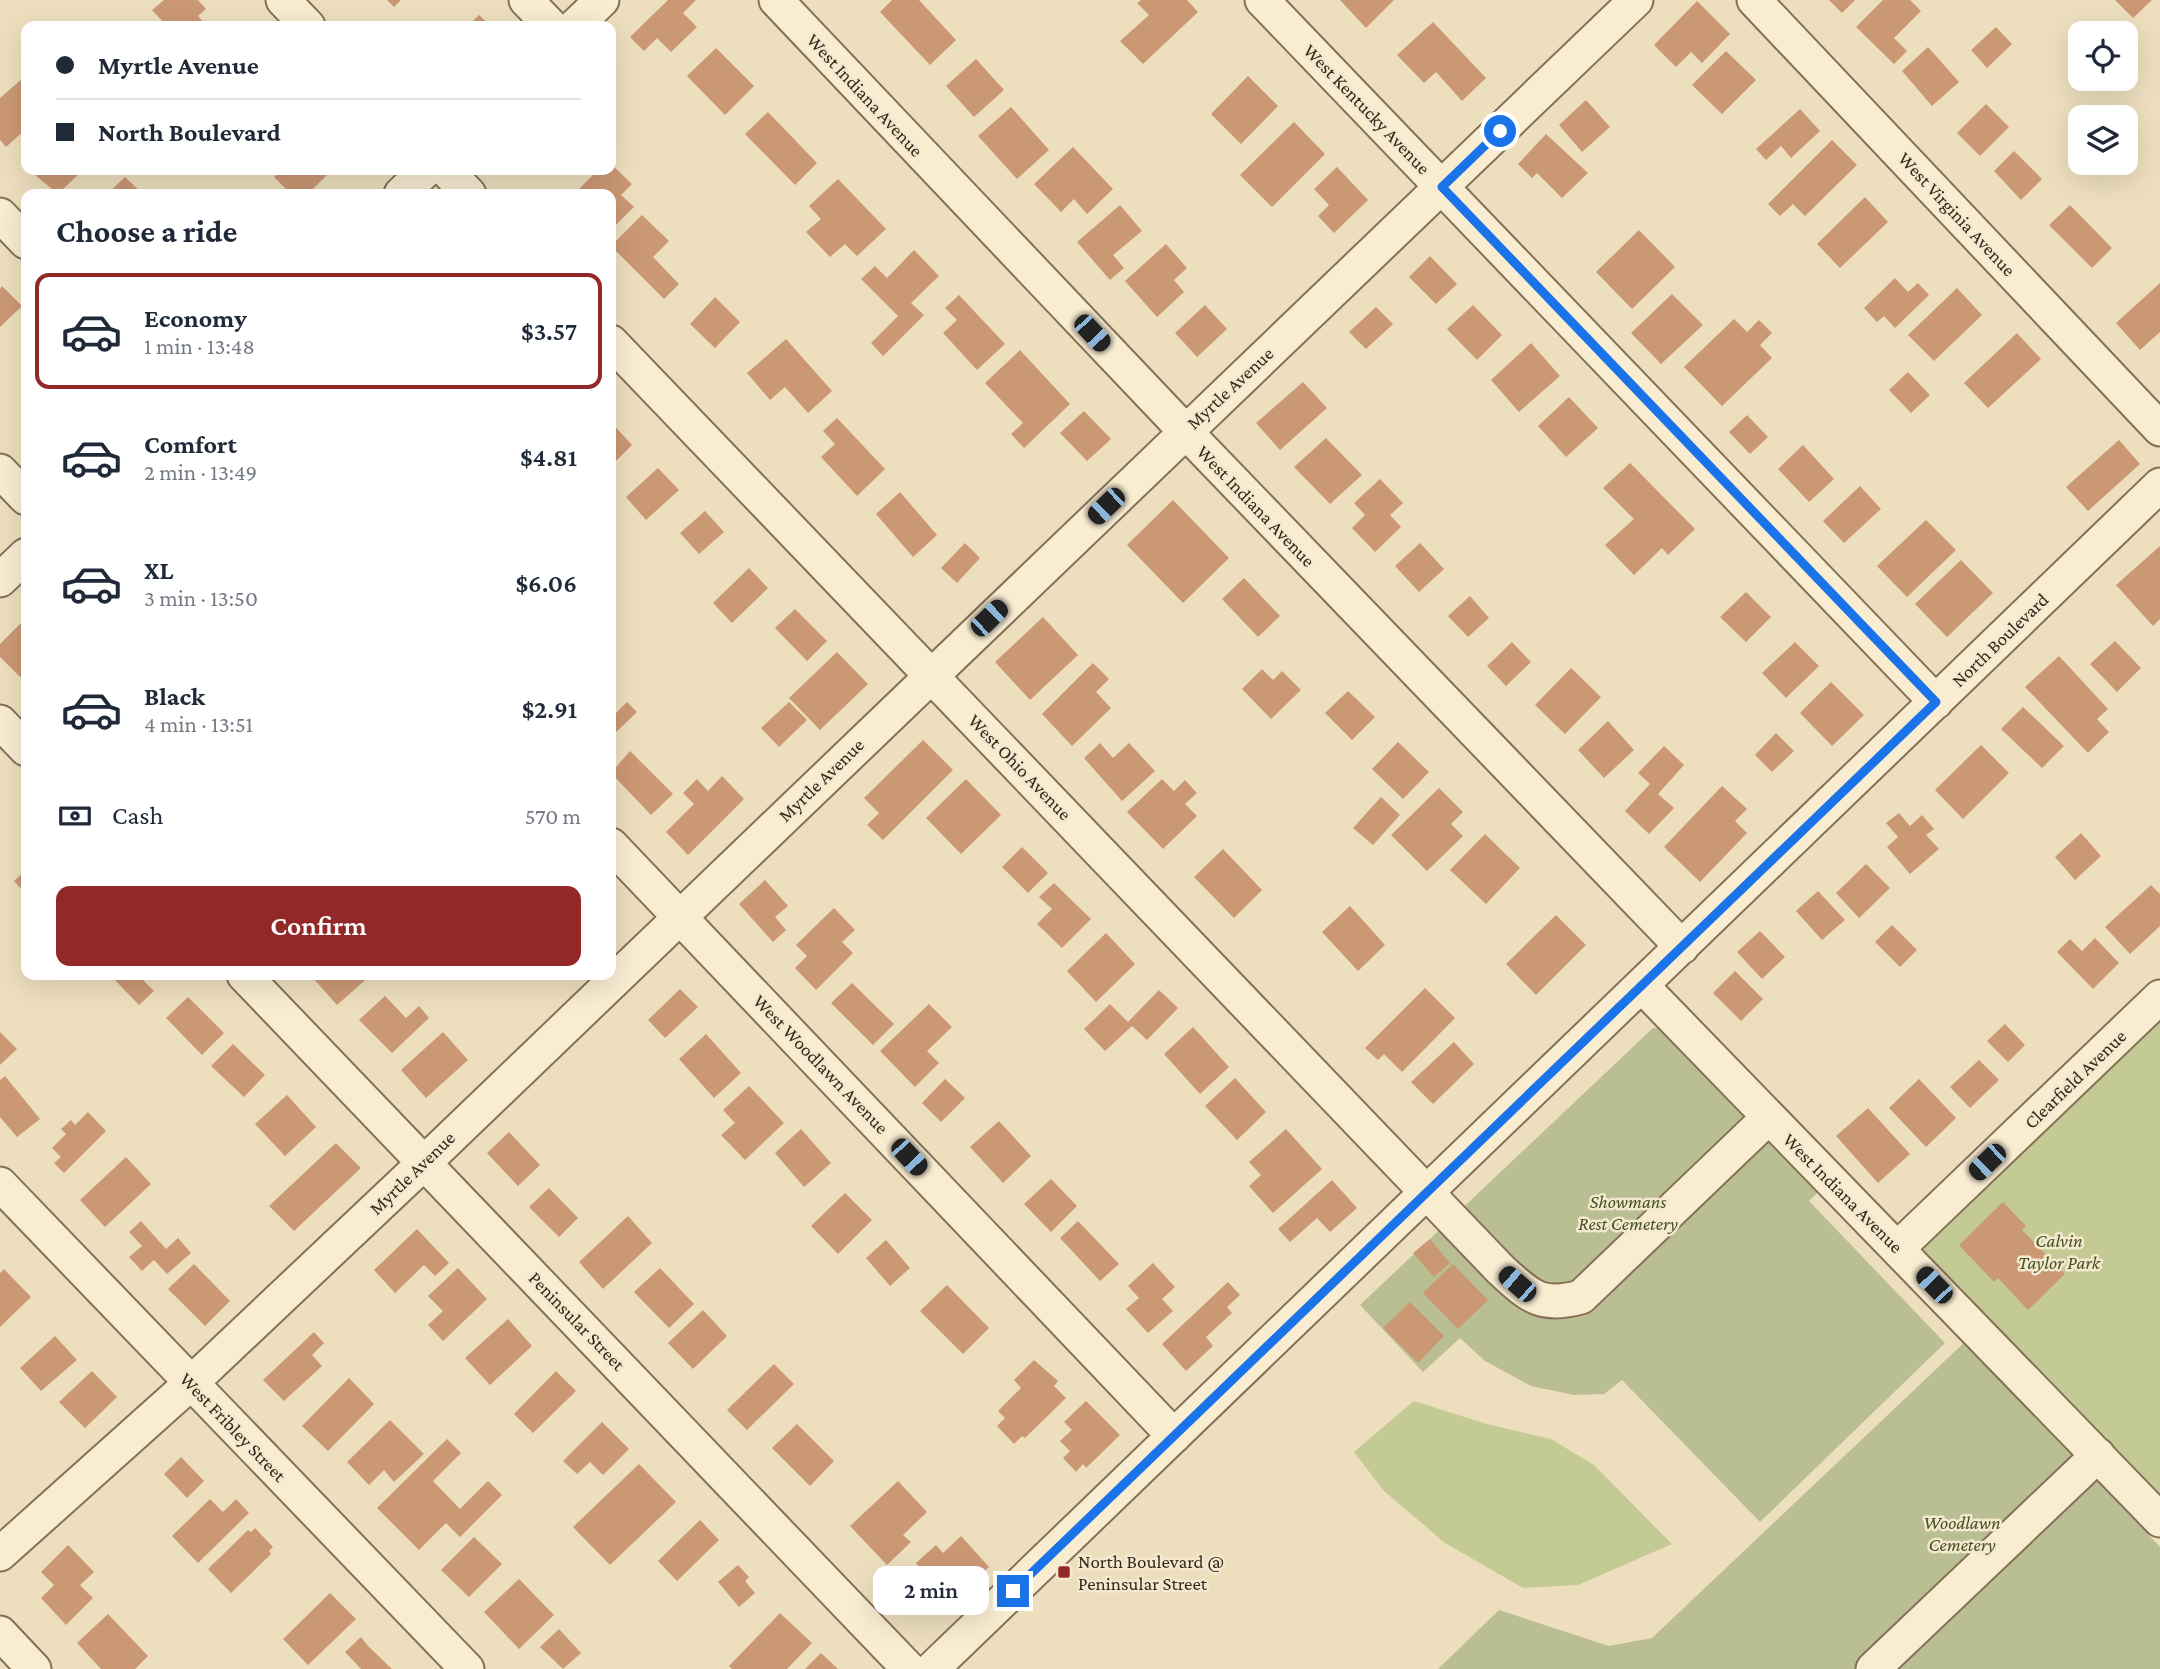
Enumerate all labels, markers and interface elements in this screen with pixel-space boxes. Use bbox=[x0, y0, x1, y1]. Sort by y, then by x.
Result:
map controls bbox=[2068, 21, 2138, 175]
button: locate bbox=[2068, 21, 2138, 91]
street label: West Indiana Avenue bbox=[803, 29, 927, 161]
street label: West Kentucky Avenue bbox=[1299, 40, 1435, 178]
text: Myrtle Avenue bbox=[98, 51, 259, 80]
button: layers bbox=[2068, 105, 2138, 175]
route start bbox=[1484, 115, 1516, 147]
text: North Boulevard bbox=[98, 118, 281, 147]
street label: West Virginia Avenue bbox=[1894, 148, 2020, 280]
text: Choose a ride bbox=[56, 213, 237, 249]
icon: car bbox=[60, 300, 123, 363]
text: Economy bbox=[144, 304, 247, 333]
car bbox=[1070, 310, 1115, 356]
text: $3.57 bbox=[521, 317, 577, 346]
text: 1 min · 13:48 bbox=[144, 333, 255, 359]
street label: Myrtle Avenue bbox=[1182, 343, 1278, 433]
icon: car bbox=[60, 426, 123, 489]
text: Comfort bbox=[144, 430, 237, 459]
street label: West Indiana Avenue bbox=[1193, 441, 1319, 571]
text: $4.81 bbox=[520, 443, 577, 472]
text: 2 min · 13:49 bbox=[144, 459, 257, 485]
car bbox=[1084, 484, 1129, 528]
icon: car bbox=[60, 552, 123, 615]
text: XL bbox=[144, 556, 173, 585]
text: $6.06 bbox=[515, 569, 577, 598]
text: 3 min · 13:50 bbox=[144, 585, 258, 611]
street label: North Boulevard bbox=[1948, 589, 2052, 691]
car bbox=[967, 596, 1012, 640]
icon: car bbox=[60, 678, 123, 741]
text: Black bbox=[144, 682, 205, 711]
text: $2.91 bbox=[522, 695, 577, 724]
street label: West Ohio Avenue bbox=[964, 710, 1076, 824]
text: 4 min · 13:51 bbox=[144, 711, 253, 737]
street label: Myrtle Avenue bbox=[774, 734, 868, 826]
icon: cash bbox=[56, 797, 94, 835]
text: Cash bbox=[112, 801, 163, 830]
text: 570 m bbox=[525, 803, 581, 829]
button: Confirm bbox=[56, 886, 581, 966]
street label: West Woodlawn Avenue bbox=[749, 990, 893, 1138]
street label: Clearfield Avenue bbox=[2020, 1025, 2130, 1133]
street label: Myrtle Avenue bbox=[365, 1127, 459, 1219]
street label: West Indiana Avenue bbox=[1779, 1129, 1907, 1257]
car bbox=[887, 1134, 932, 1180]
car bbox=[1965, 1140, 2010, 1184]
park label: Showmans Rest Cemetery bbox=[1578, 1191, 1678, 1234]
park label: Calvin Taylor Park bbox=[2018, 1230, 2101, 1273]
car bbox=[1495, 1262, 1540, 1306]
car bbox=[1912, 1263, 1957, 1307]
street label: Peninsular Street bbox=[525, 1267, 630, 1375]
street label: West Fribley Street bbox=[176, 1368, 291, 1486]
park label: Woodlawn Cemetery bbox=[1923, 1512, 2001, 1555]
place label: North Boulevard @ Peninsular Street bbox=[1078, 1551, 1224, 1594]
marker: North Boulevard @ Peninsular Street bbox=[1056, 1564, 1072, 1580]
callout: 2 min bbox=[873, 1566, 988, 1616]
route end bbox=[997, 1575, 1029, 1607]
text: 2 min bbox=[904, 1577, 958, 1603]

